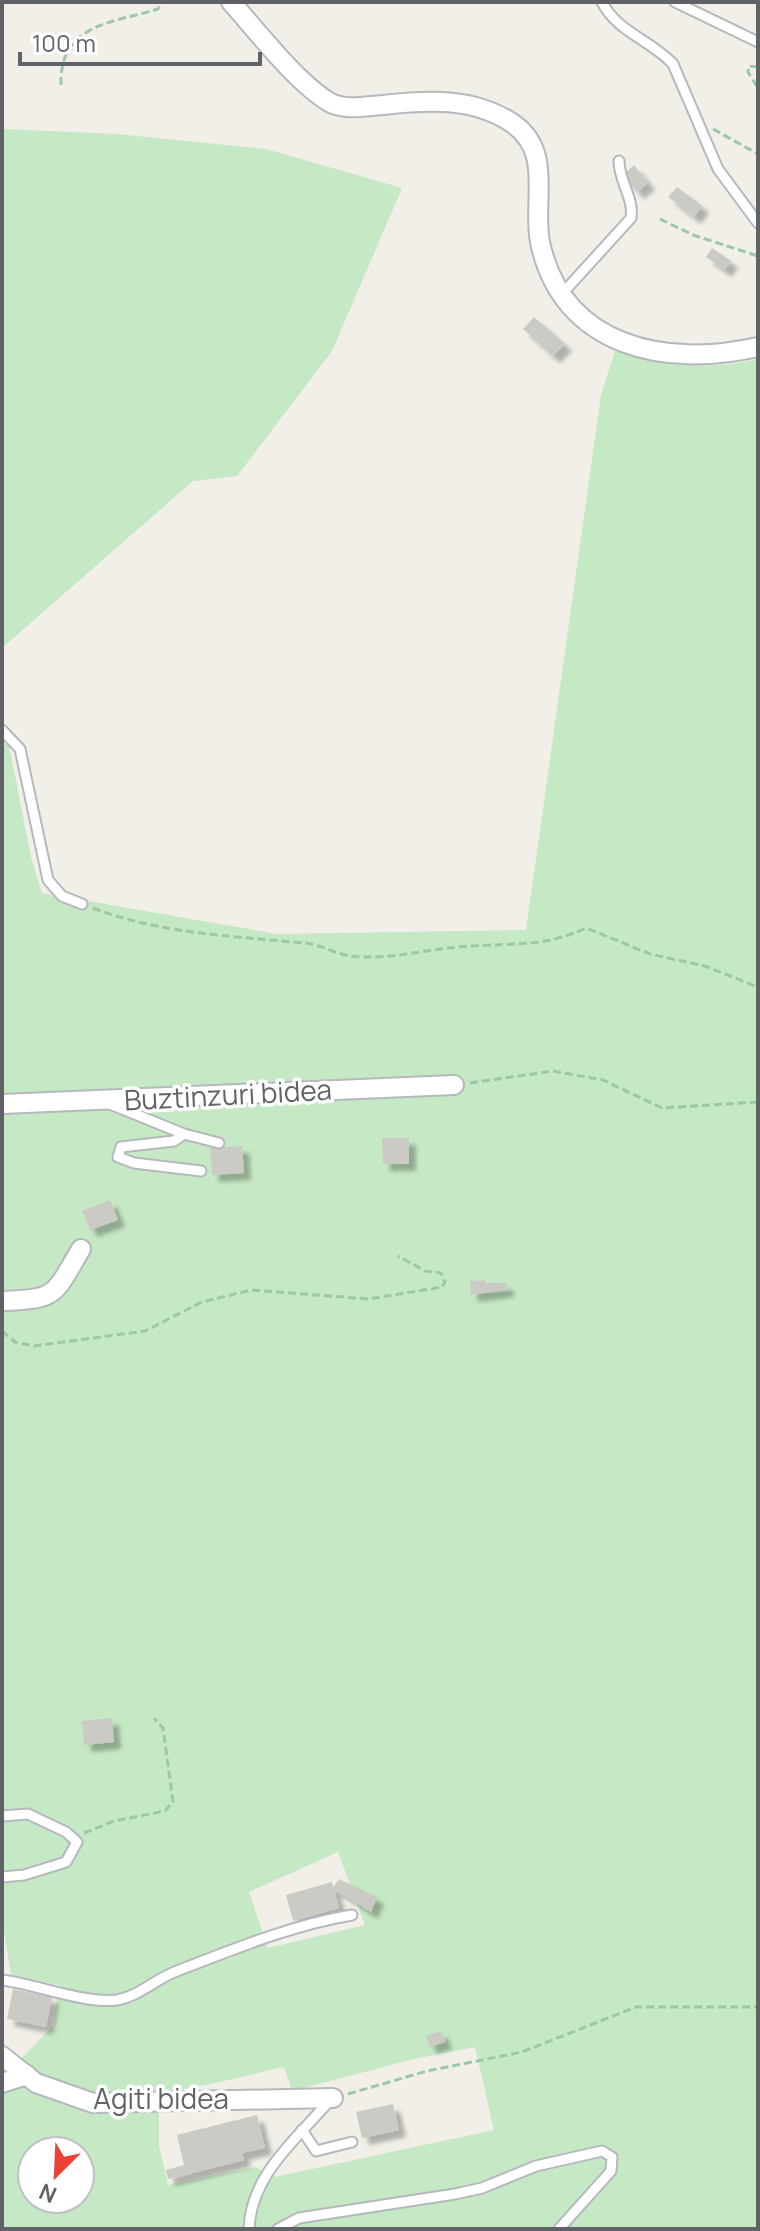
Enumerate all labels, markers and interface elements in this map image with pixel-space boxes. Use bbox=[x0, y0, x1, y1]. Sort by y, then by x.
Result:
scale bar bbox=[20, 16, 260, 66]
text: 100 m bbox=[32, 26, 96, 59]
street label: Buztinzuri bidea bbox=[123, 1070, 333, 1118]
street label: Agiti bidea bbox=[93, 2079, 229, 2117]
north arrow bbox=[16, 2135, 96, 2215]
text: N bbox=[35, 2176, 61, 2210]

